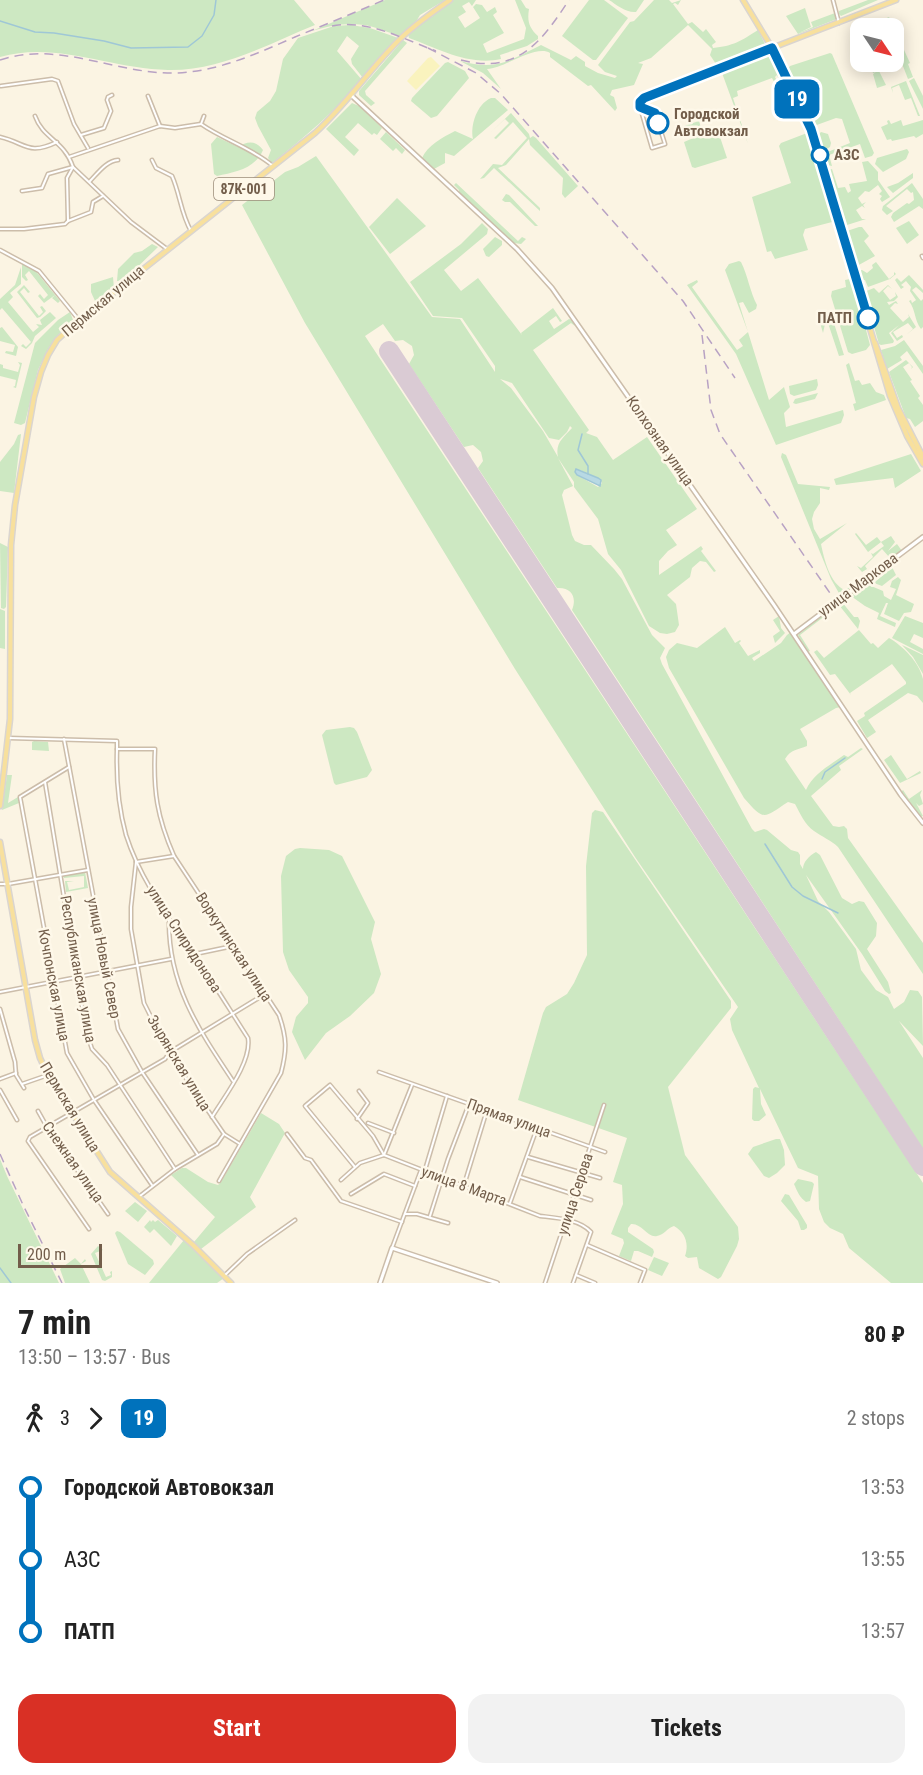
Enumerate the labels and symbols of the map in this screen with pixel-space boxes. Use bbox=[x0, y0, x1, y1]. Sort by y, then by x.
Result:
north arrow bbox=[850, 18, 904, 72]
line badge: 19 bbox=[770, 80, 824, 118]
place label: Городской Автовокзал bbox=[674, 105, 748, 140]
marker: Городской Автовокзал bbox=[647, 112, 669, 134]
marker: АЗС bbox=[811, 146, 829, 164]
place label: АЗС bbox=[834, 146, 860, 164]
road number: 87К-001 bbox=[214, 178, 274, 200]
street label: Пермская улица bbox=[58, 261, 148, 341]
marker: ПАТП bbox=[857, 307, 879, 329]
place label: ПАТП bbox=[817, 309, 852, 327]
street label: Колхозная улица bbox=[622, 393, 698, 489]
street label: улица Маркова bbox=[815, 549, 901, 621]
street label: улица Спиридонова bbox=[143, 882, 225, 996]
street label: Воркутинская улица bbox=[192, 889, 276, 1005]
street label: Республиканская улица bbox=[56, 894, 100, 1044]
street label: улица Новый Север bbox=[83, 896, 125, 1020]
street label: Кочпонская улица bbox=[34, 927, 74, 1043]
street label: Зырянская улица bbox=[143, 1012, 215, 1114]
street label: Пермская улица bbox=[36, 1059, 104, 1155]
street label: Прямая улица bbox=[465, 1095, 553, 1141]
street label: Снежная улица bbox=[38, 1118, 108, 1206]
street label: улица Серова bbox=[553, 1151, 597, 1237]
street label: улица 8 Марта bbox=[419, 1162, 509, 1210]
scale bar bbox=[18, 1241, 102, 1268]

